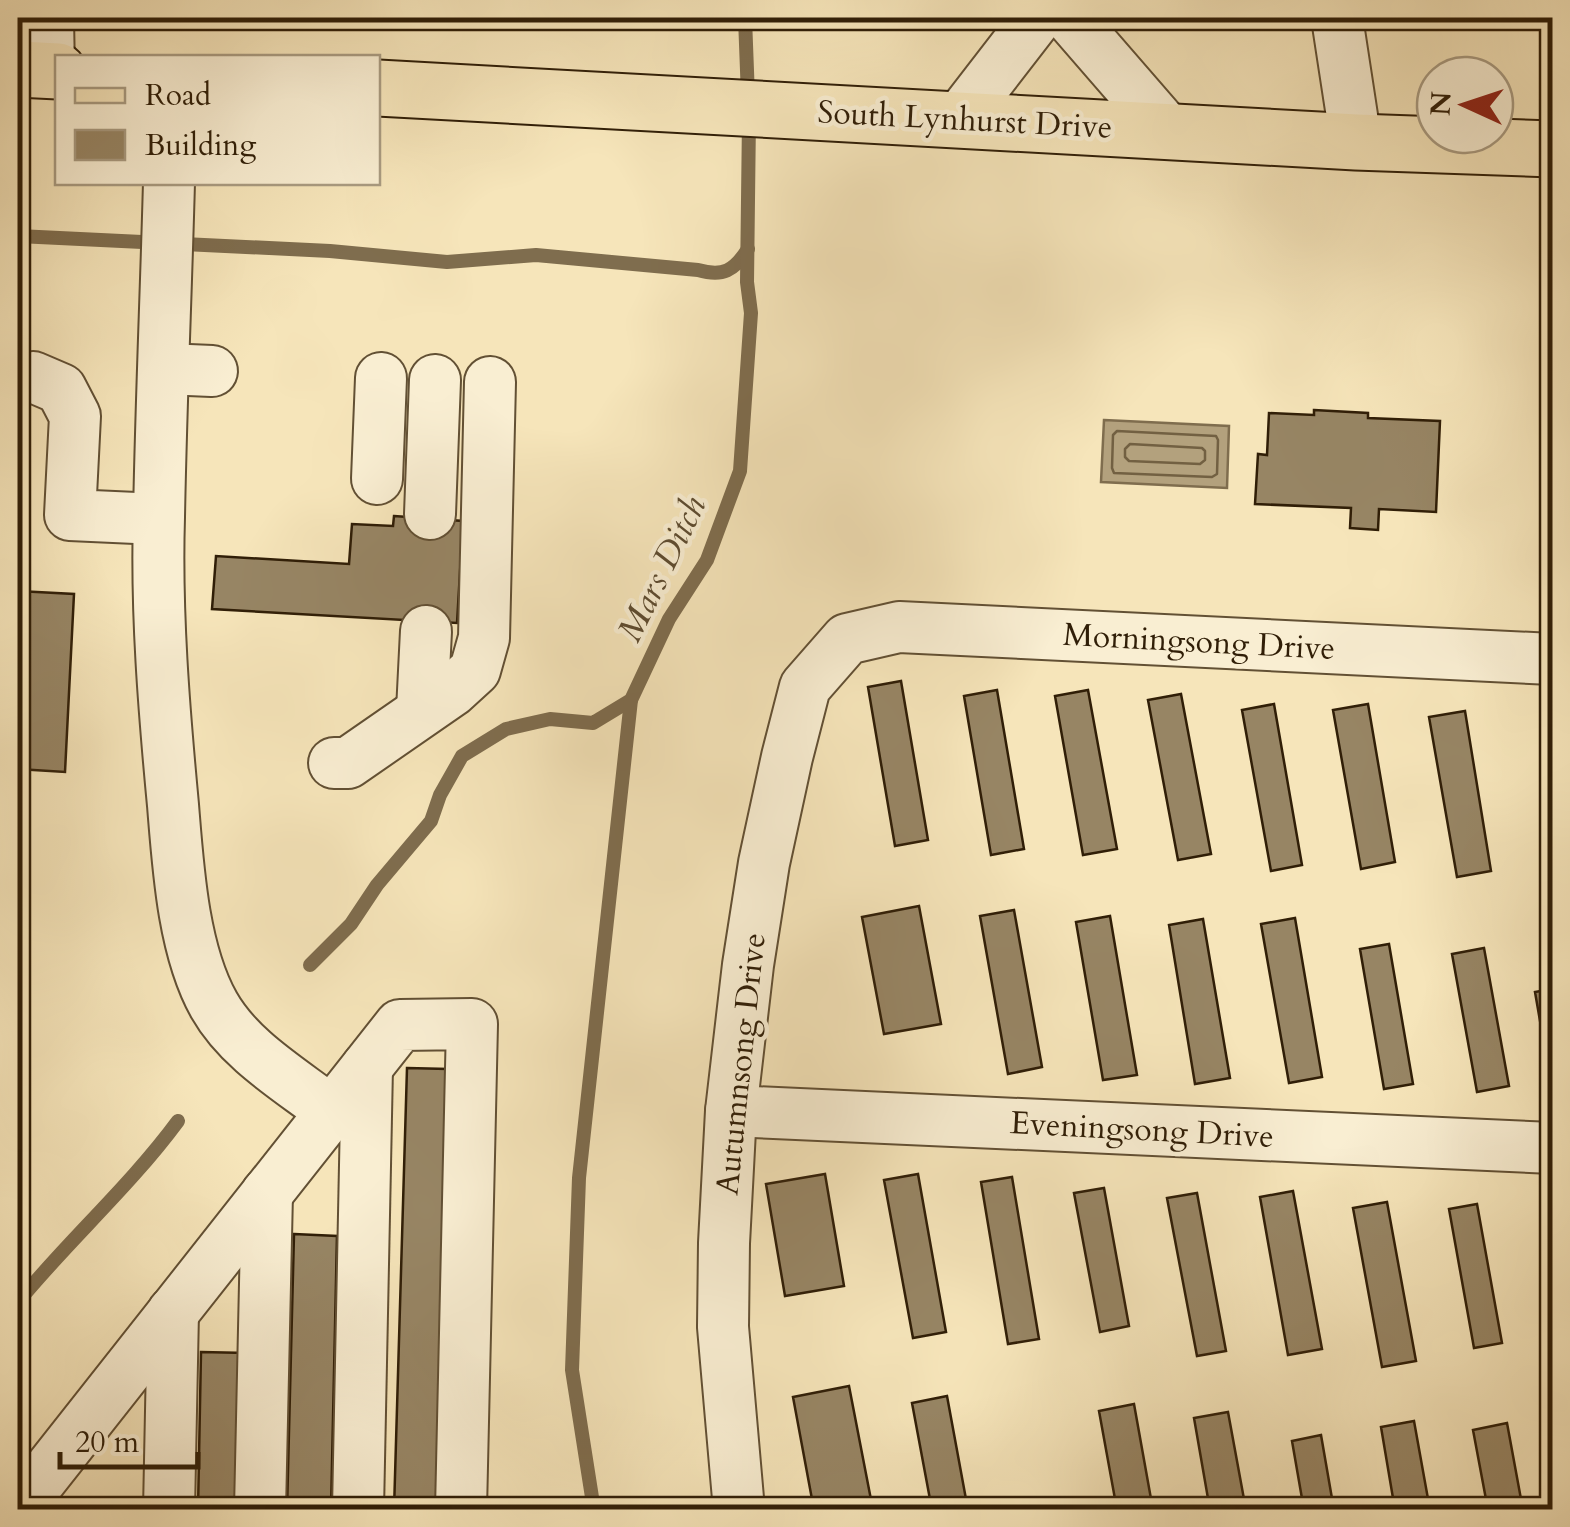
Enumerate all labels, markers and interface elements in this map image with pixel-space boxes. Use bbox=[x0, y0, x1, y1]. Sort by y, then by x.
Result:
legend bbox=[55, 55, 380, 185]
north arrow bbox=[1415, 55, 1515, 155]
text: Road bbox=[145, 75, 211, 116]
street label: South Lynhurst Drive bbox=[816, 90, 1114, 150]
text: N bbox=[1421, 91, 1461, 117]
text: Building bbox=[145, 125, 256, 166]
water label: Mars Ditch bbox=[606, 488, 718, 650]
street label: Morningsong Drive bbox=[1062, 613, 1336, 671]
street label: Autumnsong Drive bbox=[705, 931, 777, 1197]
street label: Eveningsong Drive bbox=[1009, 1101, 1275, 1159]
scale bar bbox=[60, 1407, 198, 1469]
text: 20 m bbox=[75, 1422, 140, 1463]

